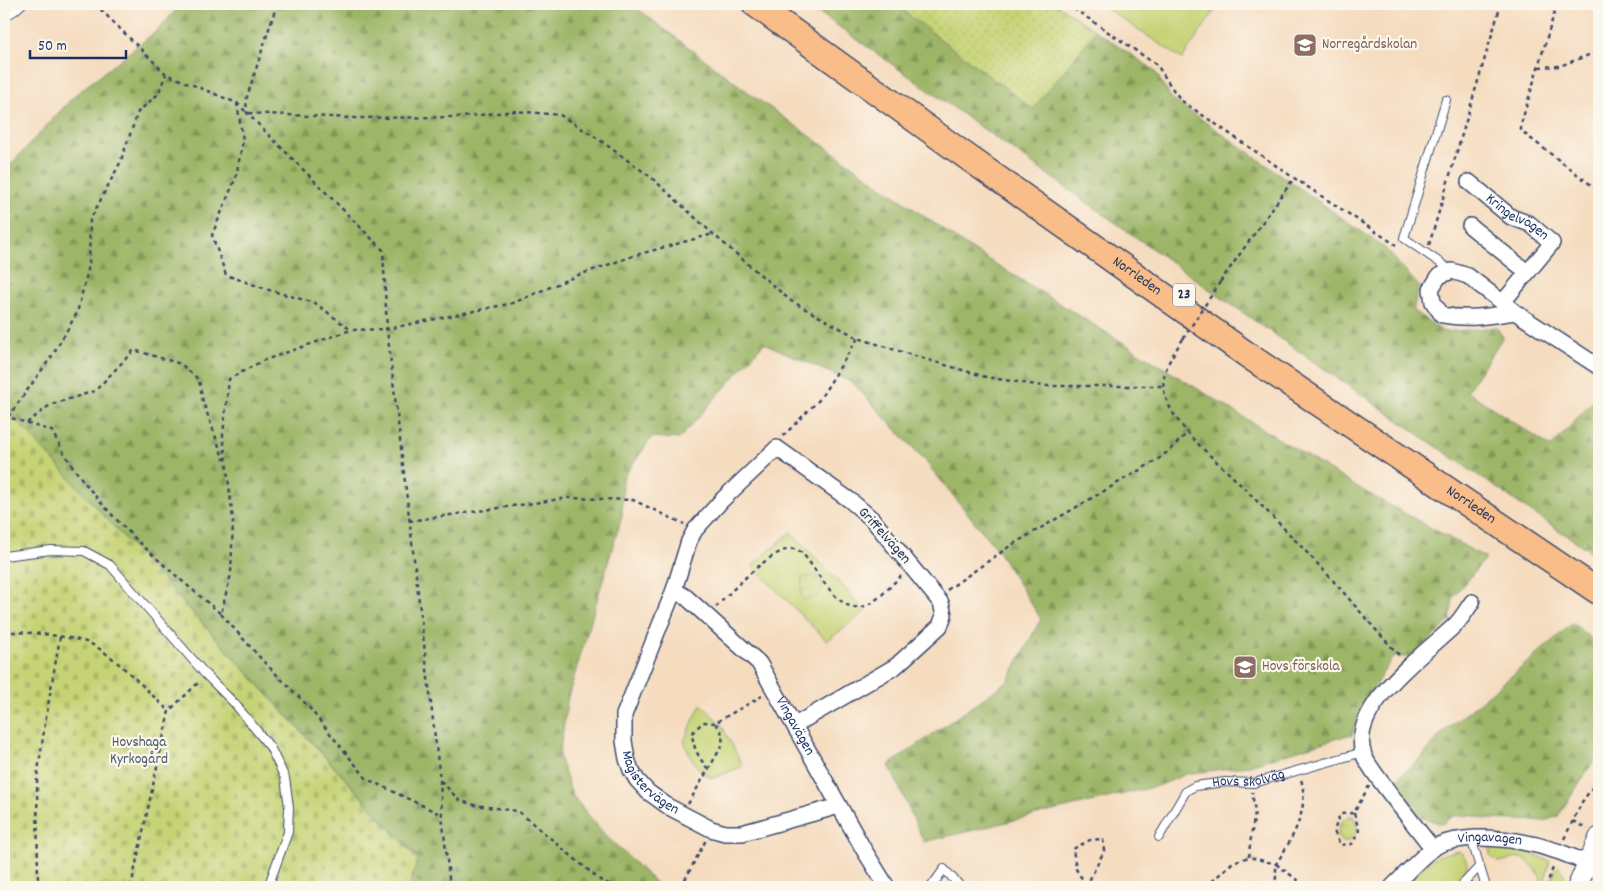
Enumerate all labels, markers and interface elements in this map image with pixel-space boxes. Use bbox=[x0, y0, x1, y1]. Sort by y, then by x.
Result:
scale bar bbox=[30, 28, 126, 60]
school or university icon: Norregårdskolan bbox=[1292, 32, 1318, 58]
place label: Norregårdskolan bbox=[1322, 34, 1417, 56]
text: 50 m bbox=[38, 36, 67, 58]
street label: Kringelvägen bbox=[1480, 189, 1554, 246]
street label: Norrleden bbox=[1107, 251, 1166, 302]
road number: 23 bbox=[1173, 284, 1195, 306]
street label: Norrleden bbox=[1441, 481, 1500, 530]
street label: Griffelvägen bbox=[852, 503, 916, 569]
school or university icon: Hovs förskola bbox=[1232, 654, 1258, 680]
place label: Hovs förskola bbox=[1262, 656, 1341, 678]
street label: Vingavägen bbox=[769, 693, 820, 760]
park label: Hovshaga Kyrkogård bbox=[110, 732, 168, 771]
street label: Magistervägen bbox=[615, 749, 683, 821]
street label: Hovs skolväg bbox=[1211, 764, 1288, 795]
street label: Vingavägen bbox=[1457, 827, 1524, 853]

